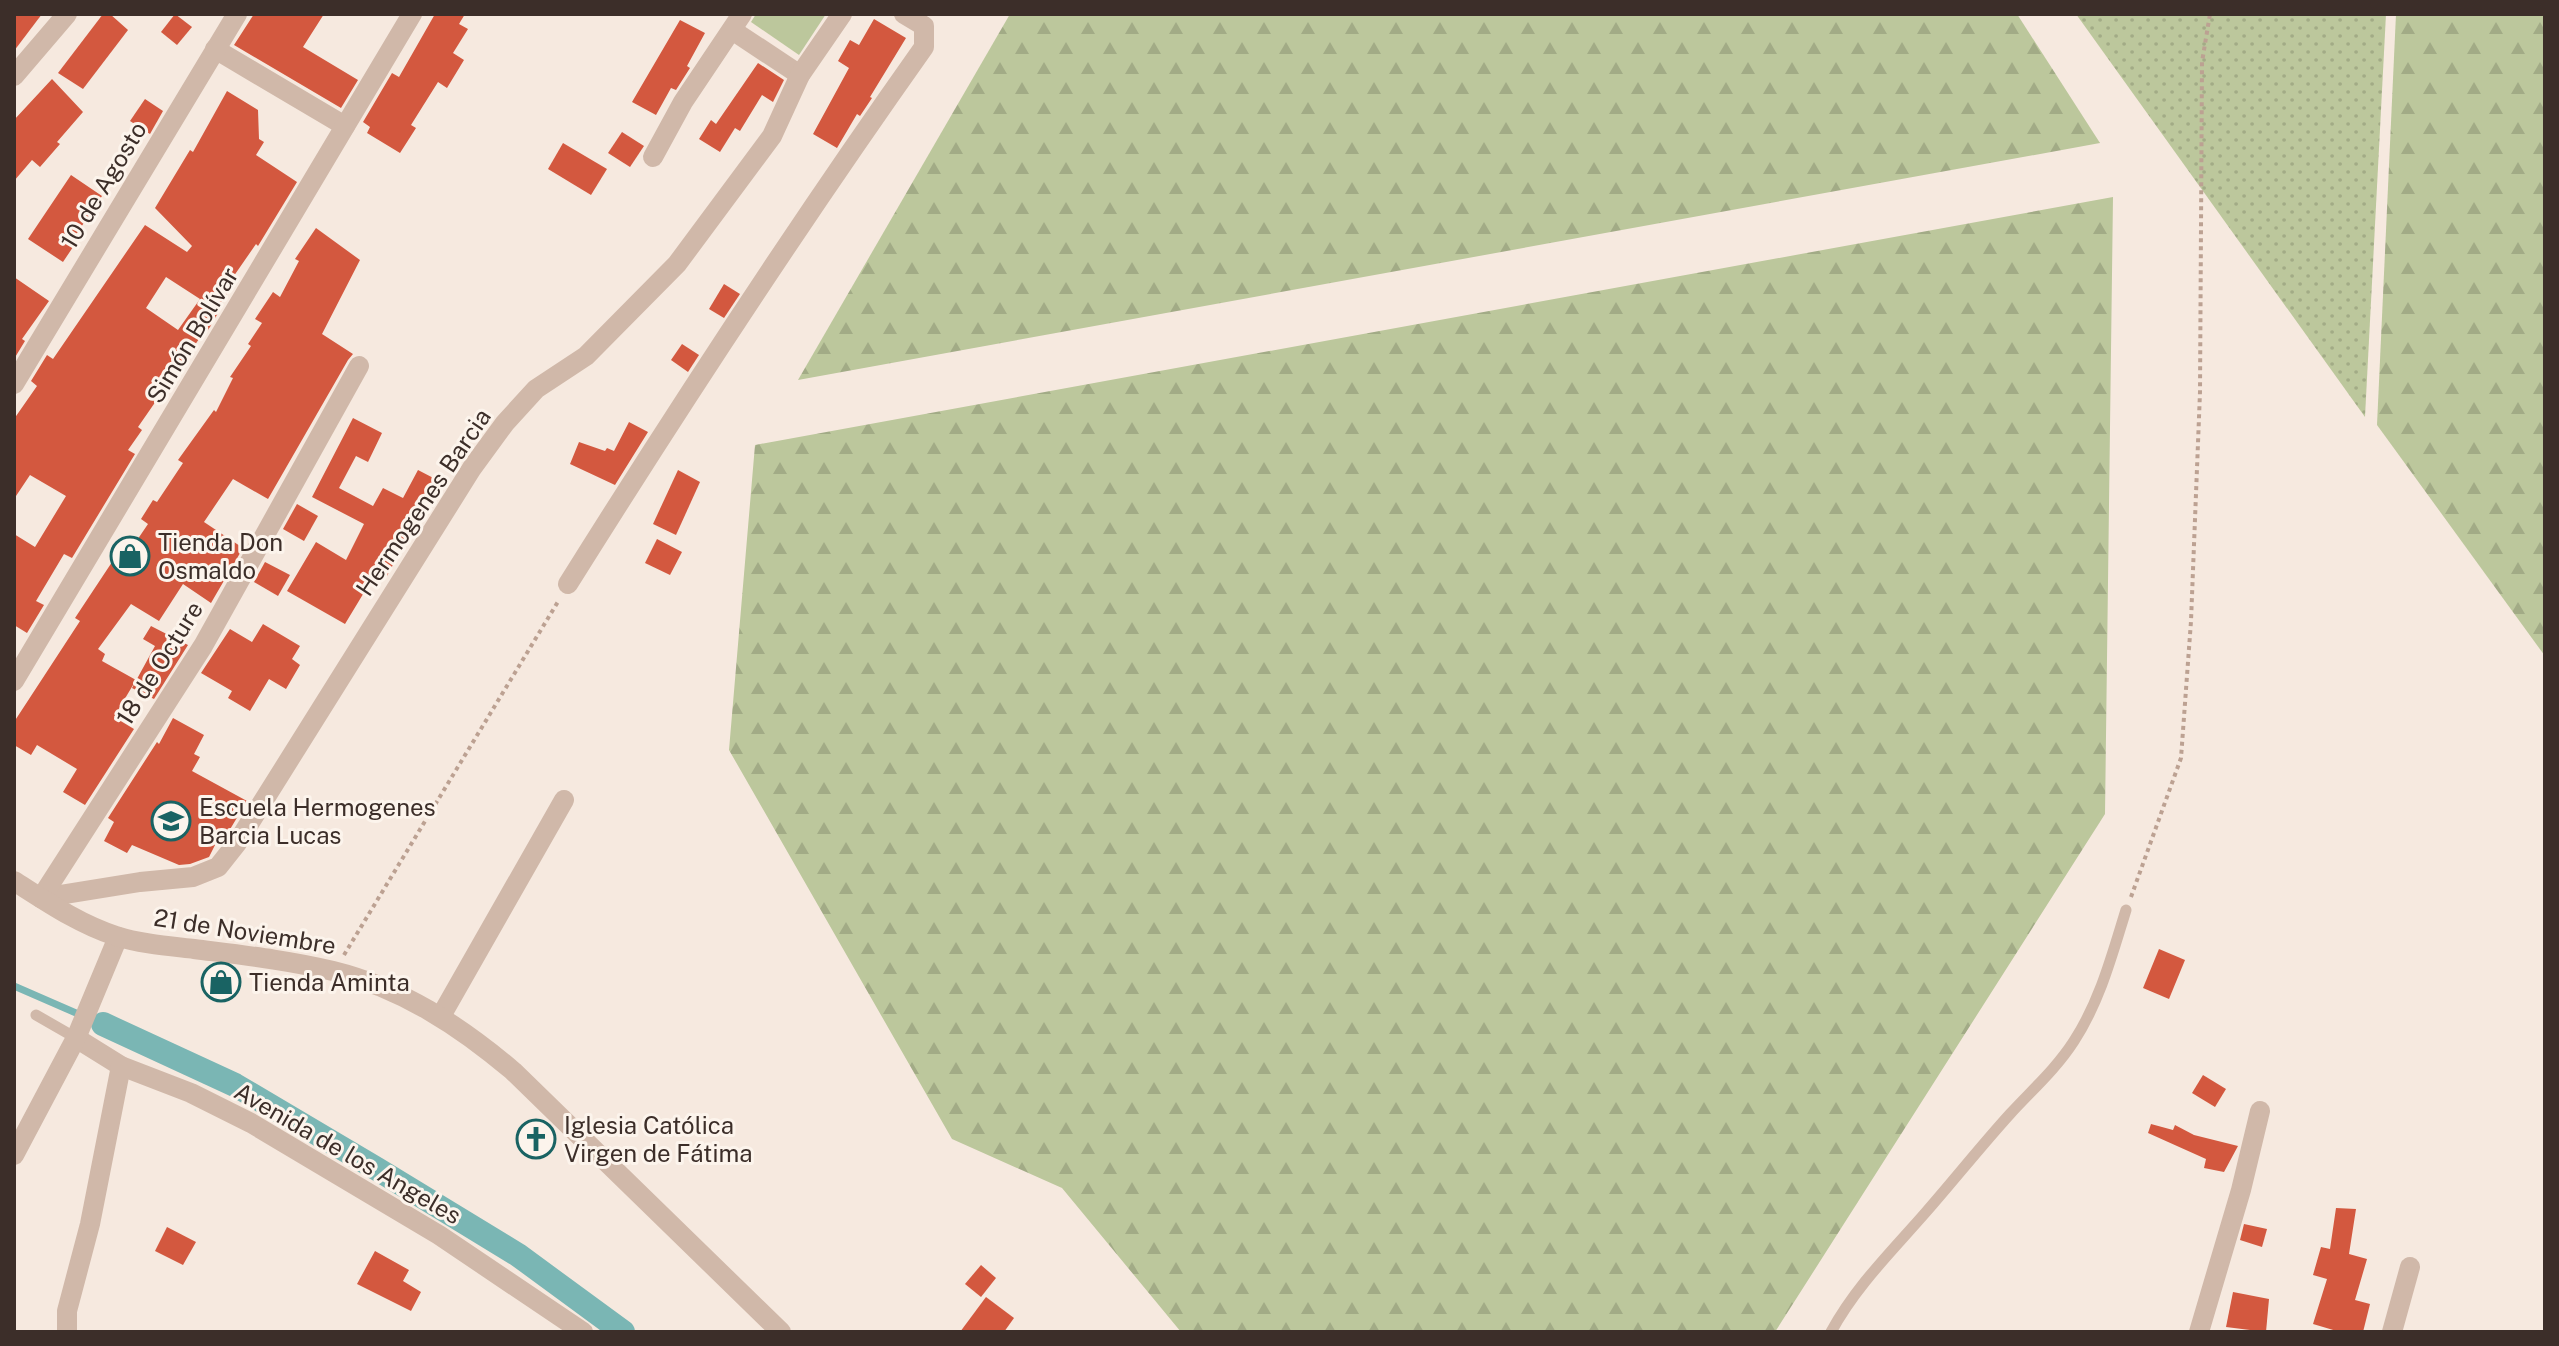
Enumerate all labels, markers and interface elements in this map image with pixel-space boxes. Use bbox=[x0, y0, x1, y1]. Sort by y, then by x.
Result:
street label: 10 de Agosto bbox=[54, 117, 152, 253]
street label: Simón Bolívar bbox=[140, 262, 244, 408]
street label: Hermogenes Barcia bbox=[350, 403, 496, 601]
place label: Tienda Don Osmaldo bbox=[158, 528, 283, 584]
shop icon: Tienda Don Osmaldo bbox=[109, 535, 151, 577]
street label: 18 de Octure bbox=[110, 596, 208, 730]
place label: Escuela Hermogenes Barcia Lucas bbox=[199, 793, 436, 849]
school or university icon: Escuela Hermogenes Barcia Lucas bbox=[150, 800, 192, 842]
street label: 21 de Noviembre bbox=[152, 903, 338, 959]
shop icon: Tienda Aminta bbox=[200, 961, 242, 1003]
place label: Tienda Aminta bbox=[249, 968, 410, 996]
street label: Avenida de los Angeles bbox=[230, 1077, 466, 1229]
place label: Iglesia Católica Virgen de Fátima bbox=[564, 1111, 753, 1167]
church icon: Iglesia Católica Virgen de Fátima bbox=[515, 1118, 557, 1160]

